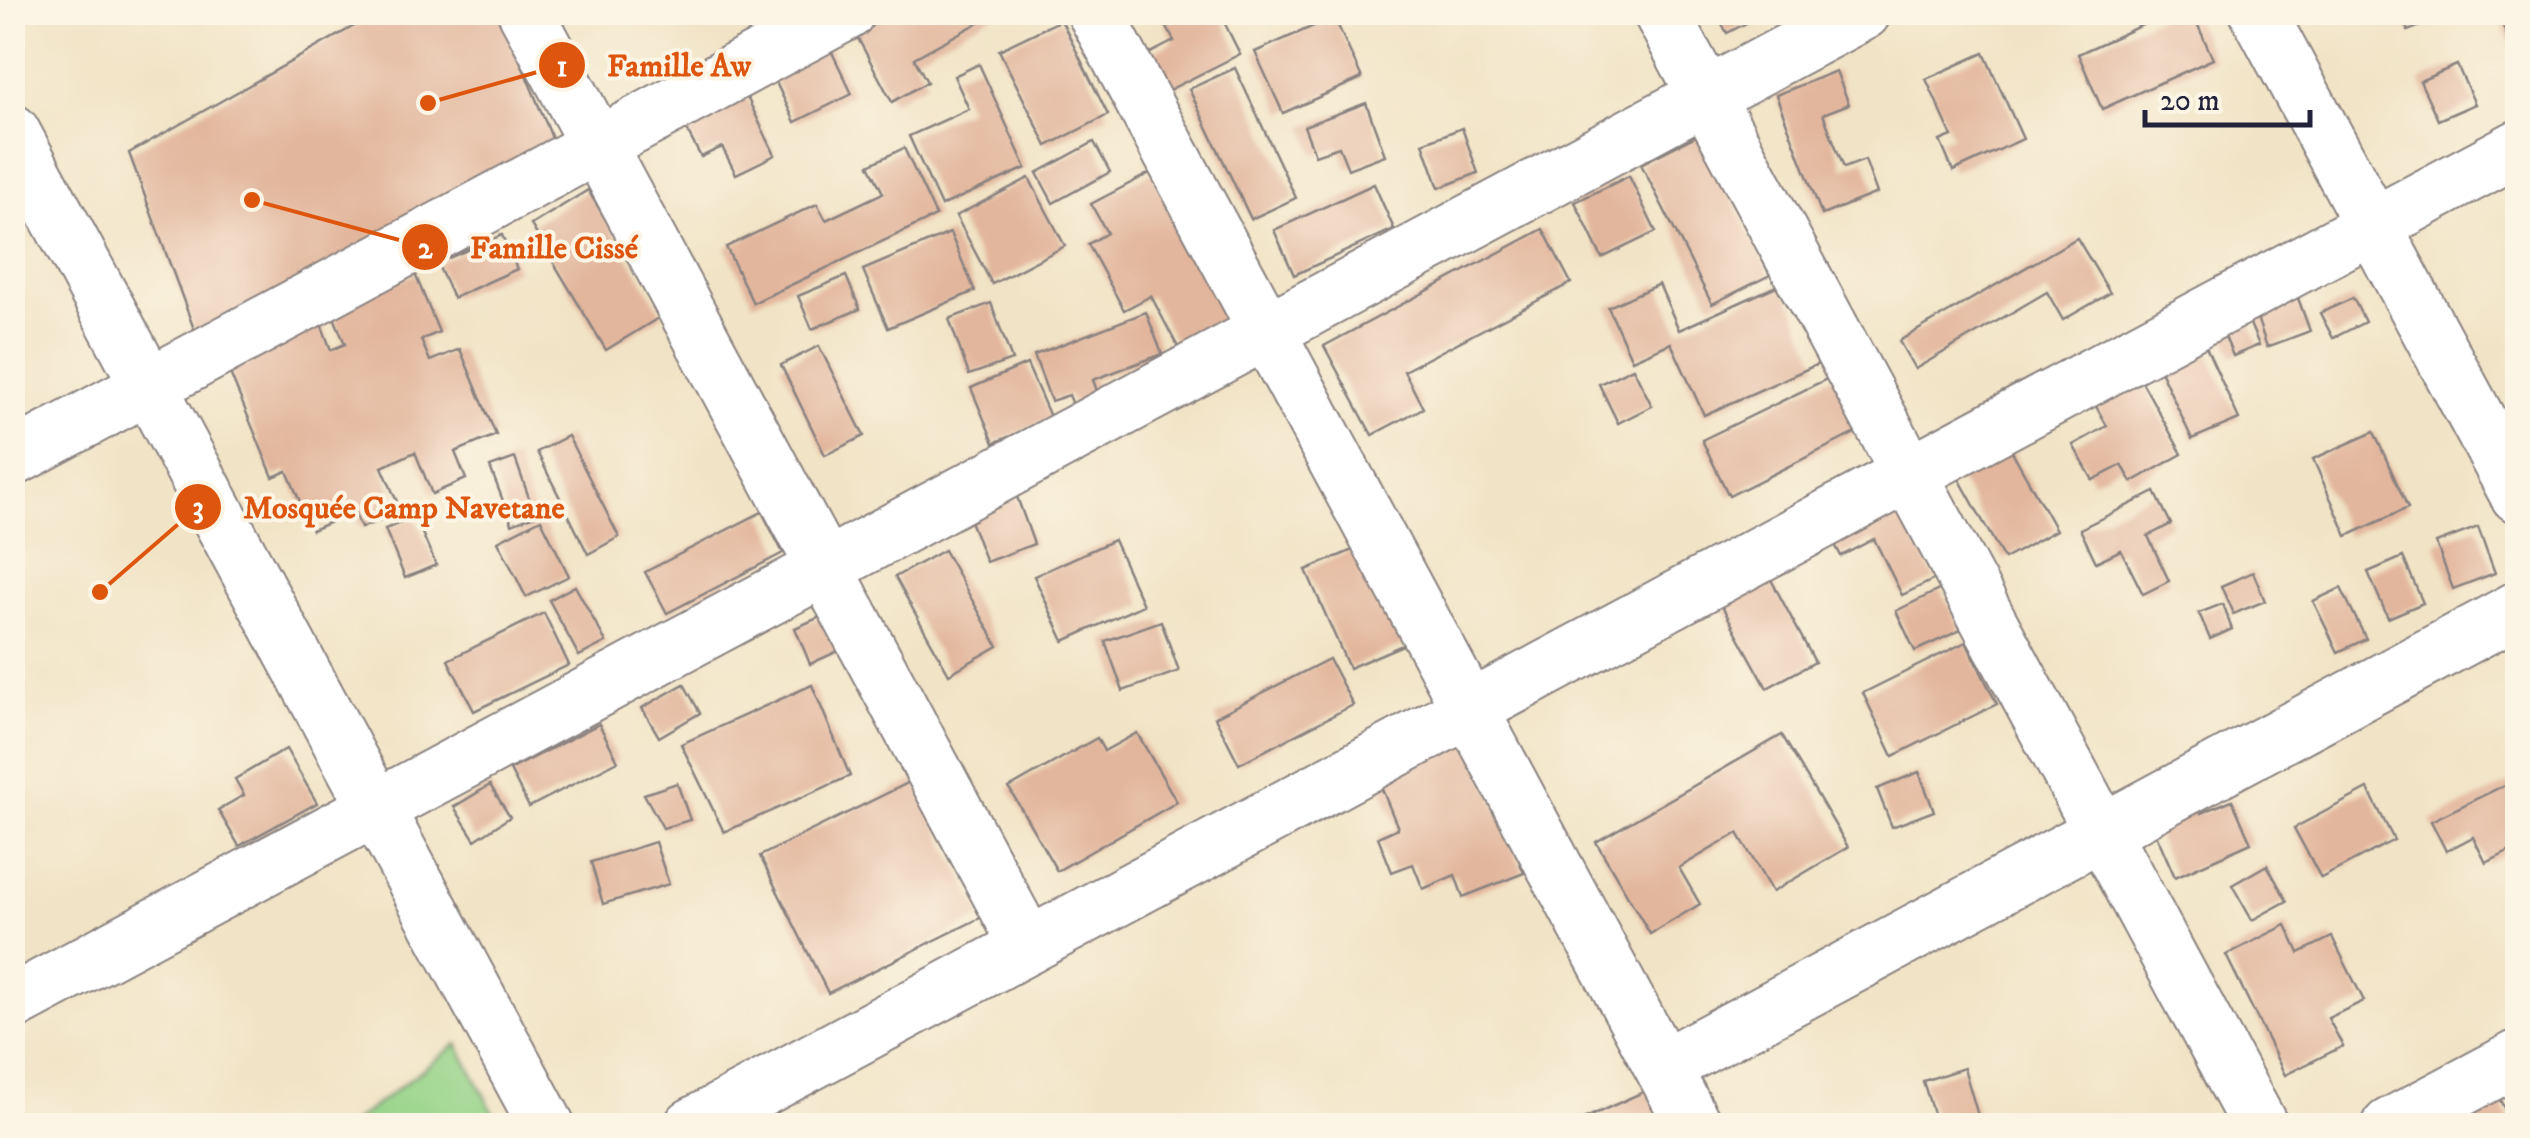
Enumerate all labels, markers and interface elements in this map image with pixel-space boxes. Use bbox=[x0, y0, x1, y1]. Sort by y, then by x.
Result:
callout: Famille Aw bbox=[537, 34, 771, 96]
text: Famille Aw bbox=[607, 47, 752, 87]
text: 1 bbox=[556, 49, 568, 86]
scale bar bbox=[2145, 65, 2310, 127]
text: 20 m bbox=[2160, 83, 2220, 120]
callout: Famille Cissé bbox=[400, 216, 658, 278]
text: Famille Cissé bbox=[470, 229, 639, 269]
text: 2 bbox=[418, 231, 433, 268]
callout: Mosquée Camp Navetane bbox=[173, 476, 585, 538]
text: Mosquée Camp Navetane bbox=[243, 489, 565, 529]
text: 3 bbox=[192, 490, 204, 527]

